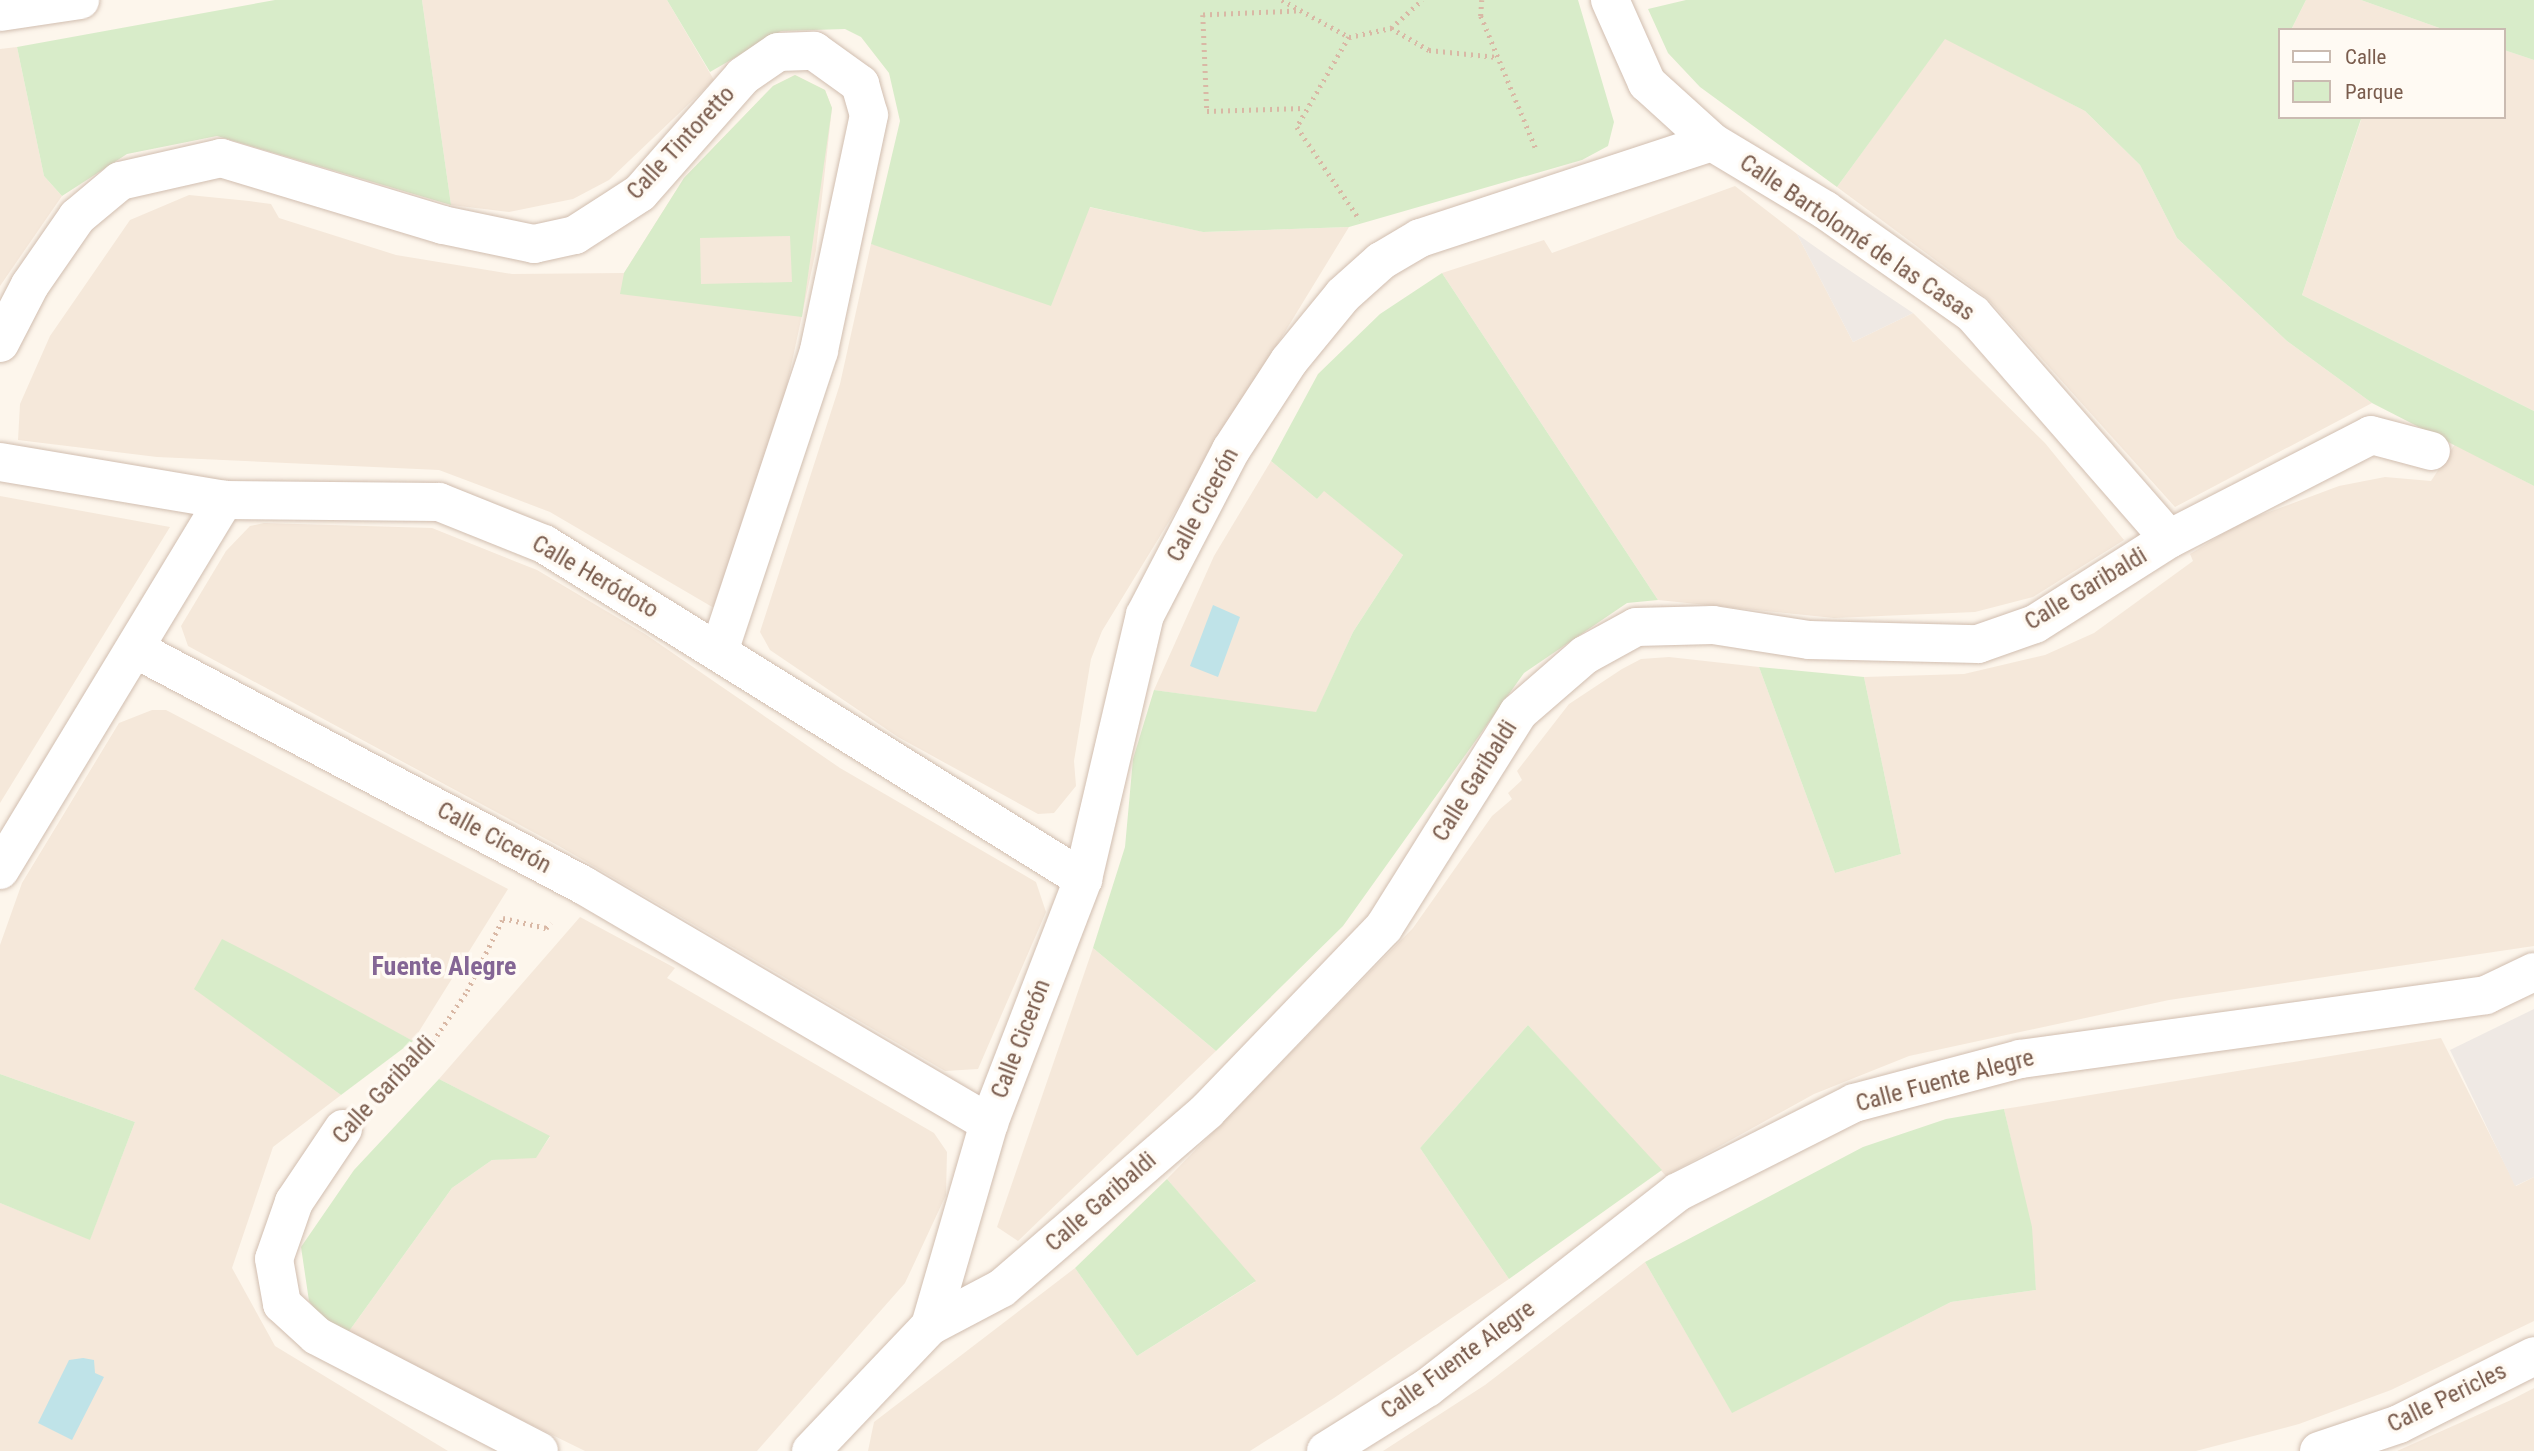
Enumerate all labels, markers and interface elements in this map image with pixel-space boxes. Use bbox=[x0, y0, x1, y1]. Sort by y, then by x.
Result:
legend bbox=[2278, 28, 2506, 119]
text: Calle bbox=[2345, 45, 2386, 69]
street label: Calle Tintoretto bbox=[621, 80, 741, 206]
text: Parque bbox=[2345, 80, 2403, 104]
street label: Calle Bartolomé de las Casas bbox=[1734, 149, 1980, 327]
street label: Calle Cicerón bbox=[1161, 443, 1245, 567]
street label: Calle Heródoto bbox=[527, 529, 663, 625]
street label: Calle Garibaldi bbox=[2020, 541, 2152, 637]
street label: Calle Garibaldi bbox=[1426, 715, 1524, 847]
street label: Calle Cicerón bbox=[432, 796, 556, 880]
district label: Fuente Alegre bbox=[372, 951, 516, 983]
street label: Calle Cicerón bbox=[985, 975, 1057, 1103]
street label: Calle Garibaldi bbox=[327, 1030, 441, 1150]
street label: Calle Fuente Alegre bbox=[1853, 1043, 2037, 1119]
street label: Calle Garibaldi bbox=[1040, 1146, 1162, 1258]
street label: Calle Fuente Alegre bbox=[1375, 1294, 1541, 1426]
street label: Calle Pericles bbox=[2383, 1357, 2511, 1439]

